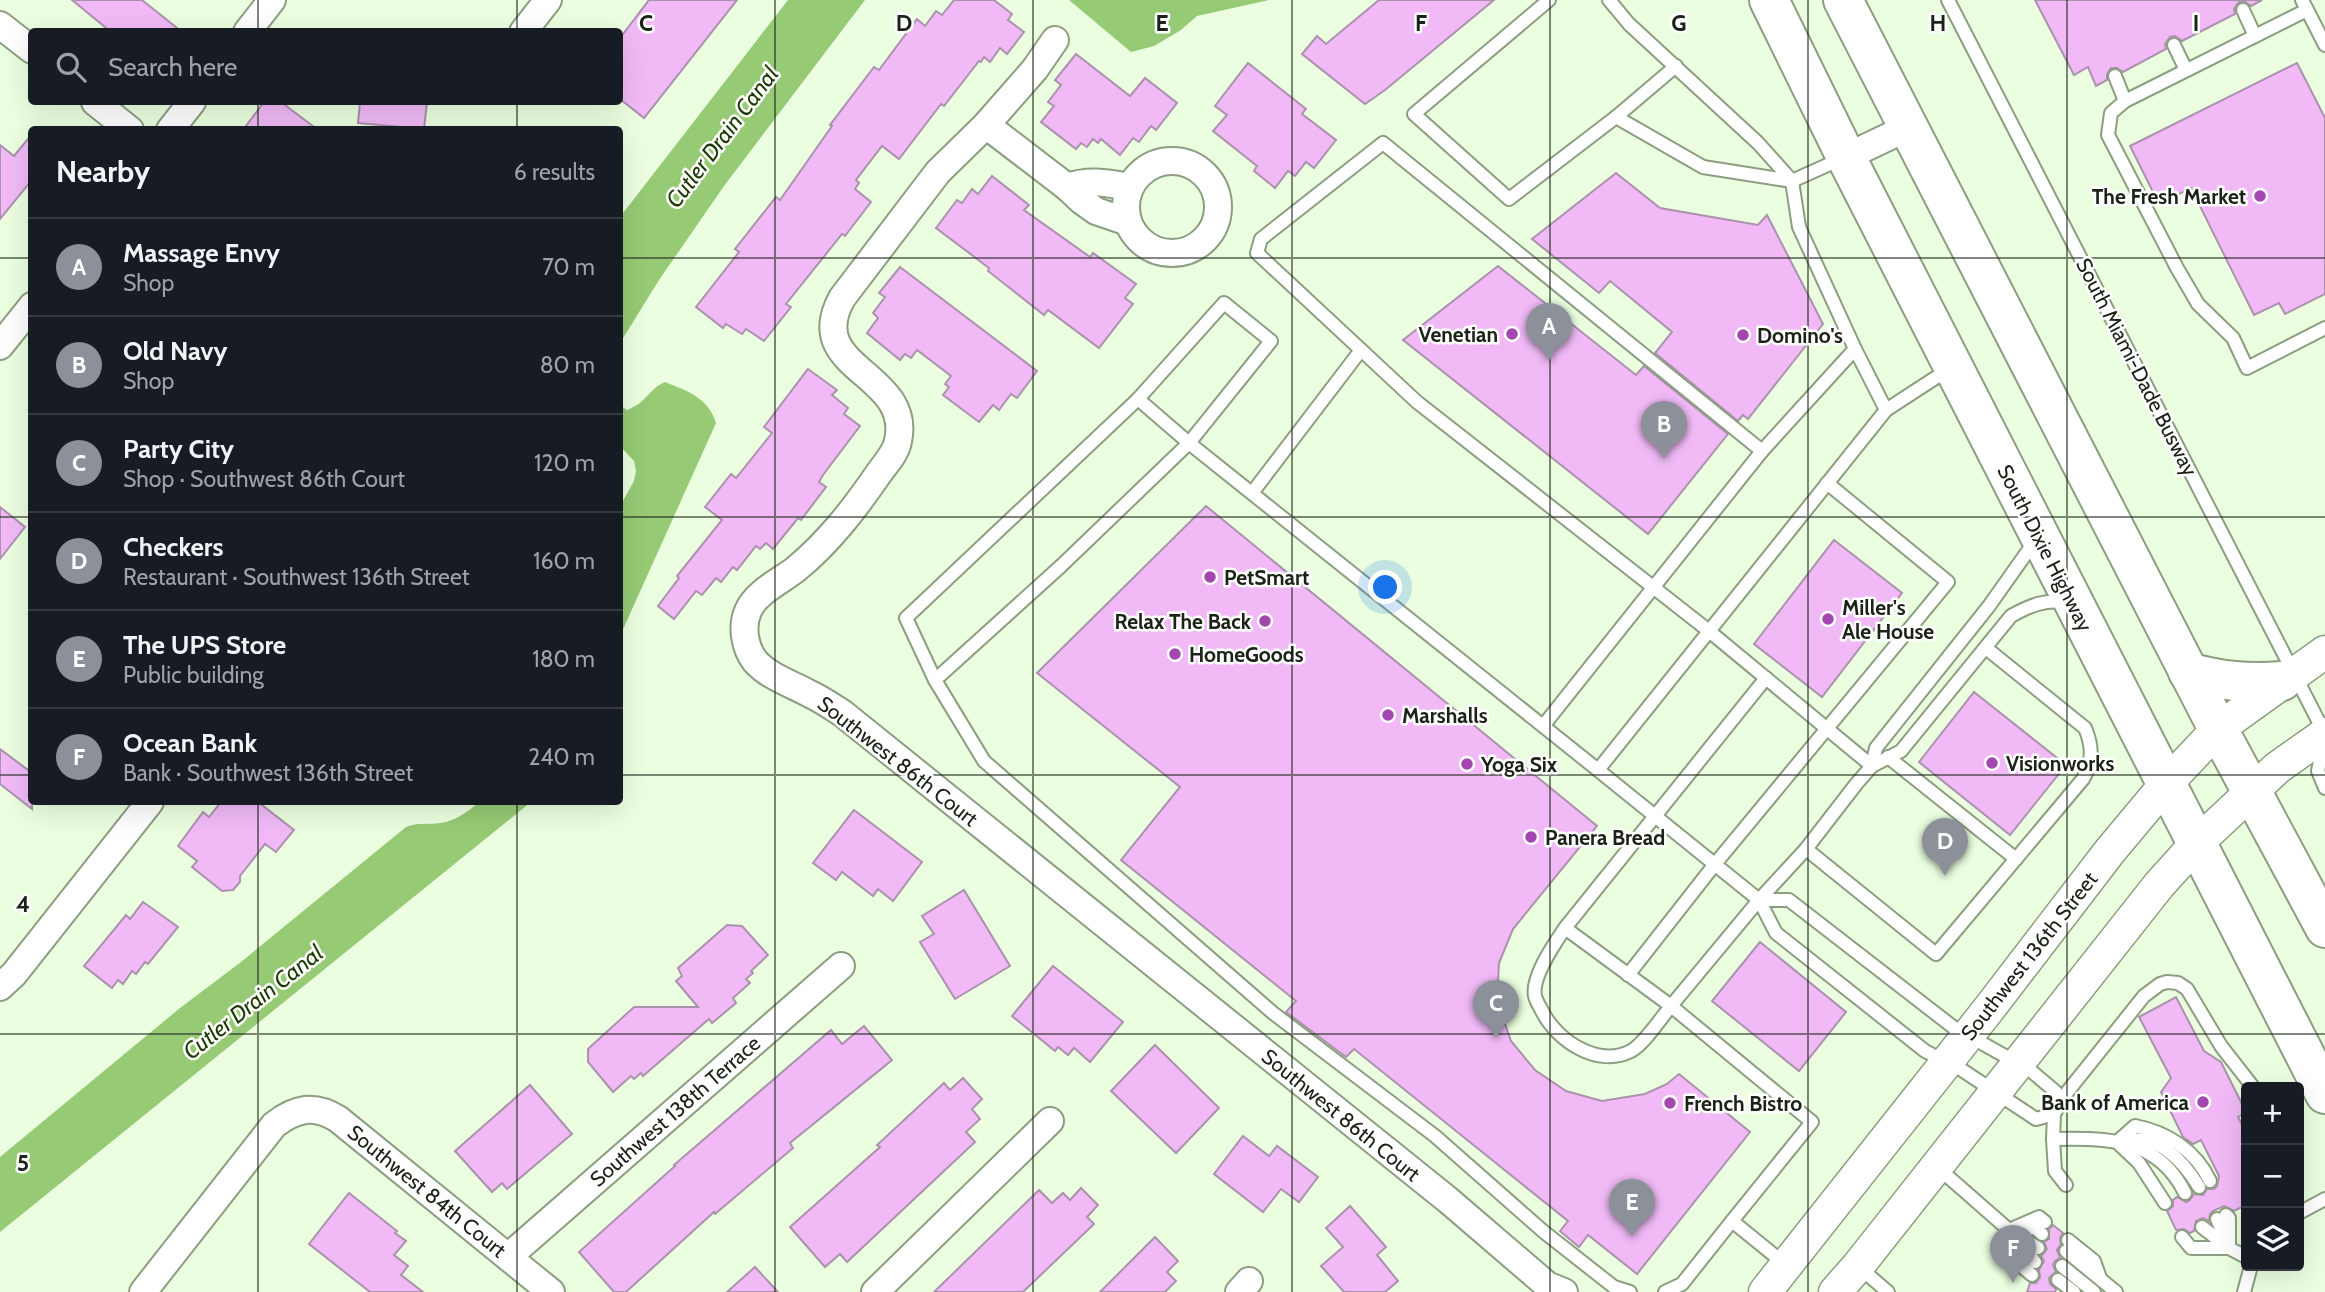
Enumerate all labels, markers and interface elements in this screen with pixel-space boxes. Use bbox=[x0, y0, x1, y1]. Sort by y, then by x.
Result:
text: C bbox=[639, 9, 653, 37]
text: D bbox=[896, 9, 912, 37]
text: E bbox=[1155, 9, 1169, 37]
text: F bbox=[1415, 9, 1427, 37]
text: G bbox=[1671, 9, 1687, 37]
text: H bbox=[1930, 9, 1946, 37]
text: I bbox=[2193, 9, 2199, 37]
search box bbox=[28, 28, 623, 105]
icon: search bbox=[52, 48, 90, 86]
text: Search here bbox=[108, 51, 237, 83]
water label: Cutler Drain Canal bbox=[660, 60, 785, 213]
text: Nearby bbox=[56, 153, 150, 190]
text: 6 results bbox=[514, 158, 595, 186]
place label: The Fresh Market bbox=[2092, 184, 2246, 209]
marker: The Fresh Market bbox=[2252, 188, 2268, 204]
text: Massage Envy bbox=[123, 237, 280, 269]
text: A bbox=[72, 253, 86, 281]
text: 70 m bbox=[542, 253, 595, 281]
street label: South Miami-Dade Busway bbox=[2071, 254, 2203, 480]
text: Shop bbox=[123, 269, 174, 297]
pin: A bbox=[1526, 303, 1572, 361]
place label: Venetian bbox=[1419, 322, 1498, 347]
place label: Domino's bbox=[1757, 323, 1843, 348]
marker: Venetian bbox=[1504, 326, 1520, 342]
marker: Domino's bbox=[1735, 327, 1751, 343]
text: Old Navy bbox=[123, 335, 227, 367]
text: B bbox=[72, 351, 86, 379]
text: 80 m bbox=[540, 351, 595, 379]
text: Shop bbox=[123, 367, 174, 395]
pin: B bbox=[1641, 401, 1687, 459]
text: Party City bbox=[123, 433, 234, 465]
text: C bbox=[72, 449, 86, 477]
text: 120 m bbox=[534, 449, 595, 477]
street label: South Dixie Highway bbox=[1992, 461, 2098, 636]
text: Shop · Southwest 86th Court bbox=[123, 465, 405, 493]
text: Checkers bbox=[123, 531, 223, 563]
text: D bbox=[71, 547, 87, 575]
text: 160 m bbox=[533, 547, 595, 575]
text: Restaurant · Southwest 136th Street bbox=[123, 563, 469, 591]
place label: PetSmart bbox=[1224, 565, 1309, 590]
marker: PetSmart bbox=[1202, 569, 1218, 585]
your location bbox=[1368, 570, 1402, 604]
place label: Miller's Ale House bbox=[1842, 595, 1934, 644]
place label: Relax The Back bbox=[1114, 609, 1252, 634]
marker: Miller's Ale House bbox=[1820, 611, 1836, 627]
marker: Relax The Back bbox=[1257, 613, 1273, 629]
text: The UPS Store bbox=[123, 629, 286, 661]
place label: HomeGoods bbox=[1189, 642, 1304, 667]
text: E bbox=[72, 645, 86, 673]
text: 180 m bbox=[532, 645, 595, 673]
marker: HomeGoods bbox=[1167, 646, 1183, 662]
text: Public building bbox=[123, 661, 264, 689]
street label: Southwest 86th Court bbox=[813, 691, 983, 831]
place label: Marshalls bbox=[1402, 703, 1488, 728]
marker: Marshalls bbox=[1380, 707, 1396, 723]
text: Ocean Bank bbox=[123, 727, 257, 759]
text: F bbox=[73, 743, 85, 771]
text: 240 m bbox=[528, 743, 595, 771]
place label: Visionworks bbox=[2006, 751, 2114, 776]
place label: Yoga Six bbox=[1480, 752, 1558, 777]
marker: Visionworks bbox=[1984, 755, 2000, 771]
marker: Yoga Six bbox=[1459, 756, 1475, 772]
text: Bank · Southwest 136th Street bbox=[123, 759, 413, 787]
pin: D bbox=[1922, 818, 1968, 876]
place label: Panera Bread bbox=[1545, 825, 1665, 850]
marker: Panera Bread bbox=[1523, 829, 1539, 845]
street label: Southwest 136th Street bbox=[1956, 867, 2102, 1045]
text: 4 bbox=[16, 890, 30, 918]
water label: Cutler Drain Canal bbox=[177, 938, 329, 1065]
pin: C bbox=[1473, 980, 1519, 1038]
street label: Southwest 138th Terrace bbox=[585, 1030, 765, 1192]
street label: Southwest 86th Court bbox=[1257, 1044, 1425, 1186]
map controls bbox=[2241, 1082, 2304, 1271]
button: + bbox=[2241, 1082, 2304, 1145]
place label: Bank of America bbox=[2041, 1090, 2190, 1115]
place label: French Bistro bbox=[1684, 1091, 1802, 1116]
marker: Bank of America bbox=[2195, 1094, 2211, 1110]
marker: French Bistro bbox=[1662, 1095, 1678, 1111]
street label: Southwest 84th Court bbox=[343, 1119, 511, 1263]
button: − bbox=[2241, 1145, 2304, 1208]
text: 5 bbox=[17, 1149, 29, 1177]
pin: E bbox=[1609, 1179, 1655, 1237]
button: layers bbox=[2241, 1208, 2304, 1271]
pin: F bbox=[1990, 1225, 2036, 1283]

